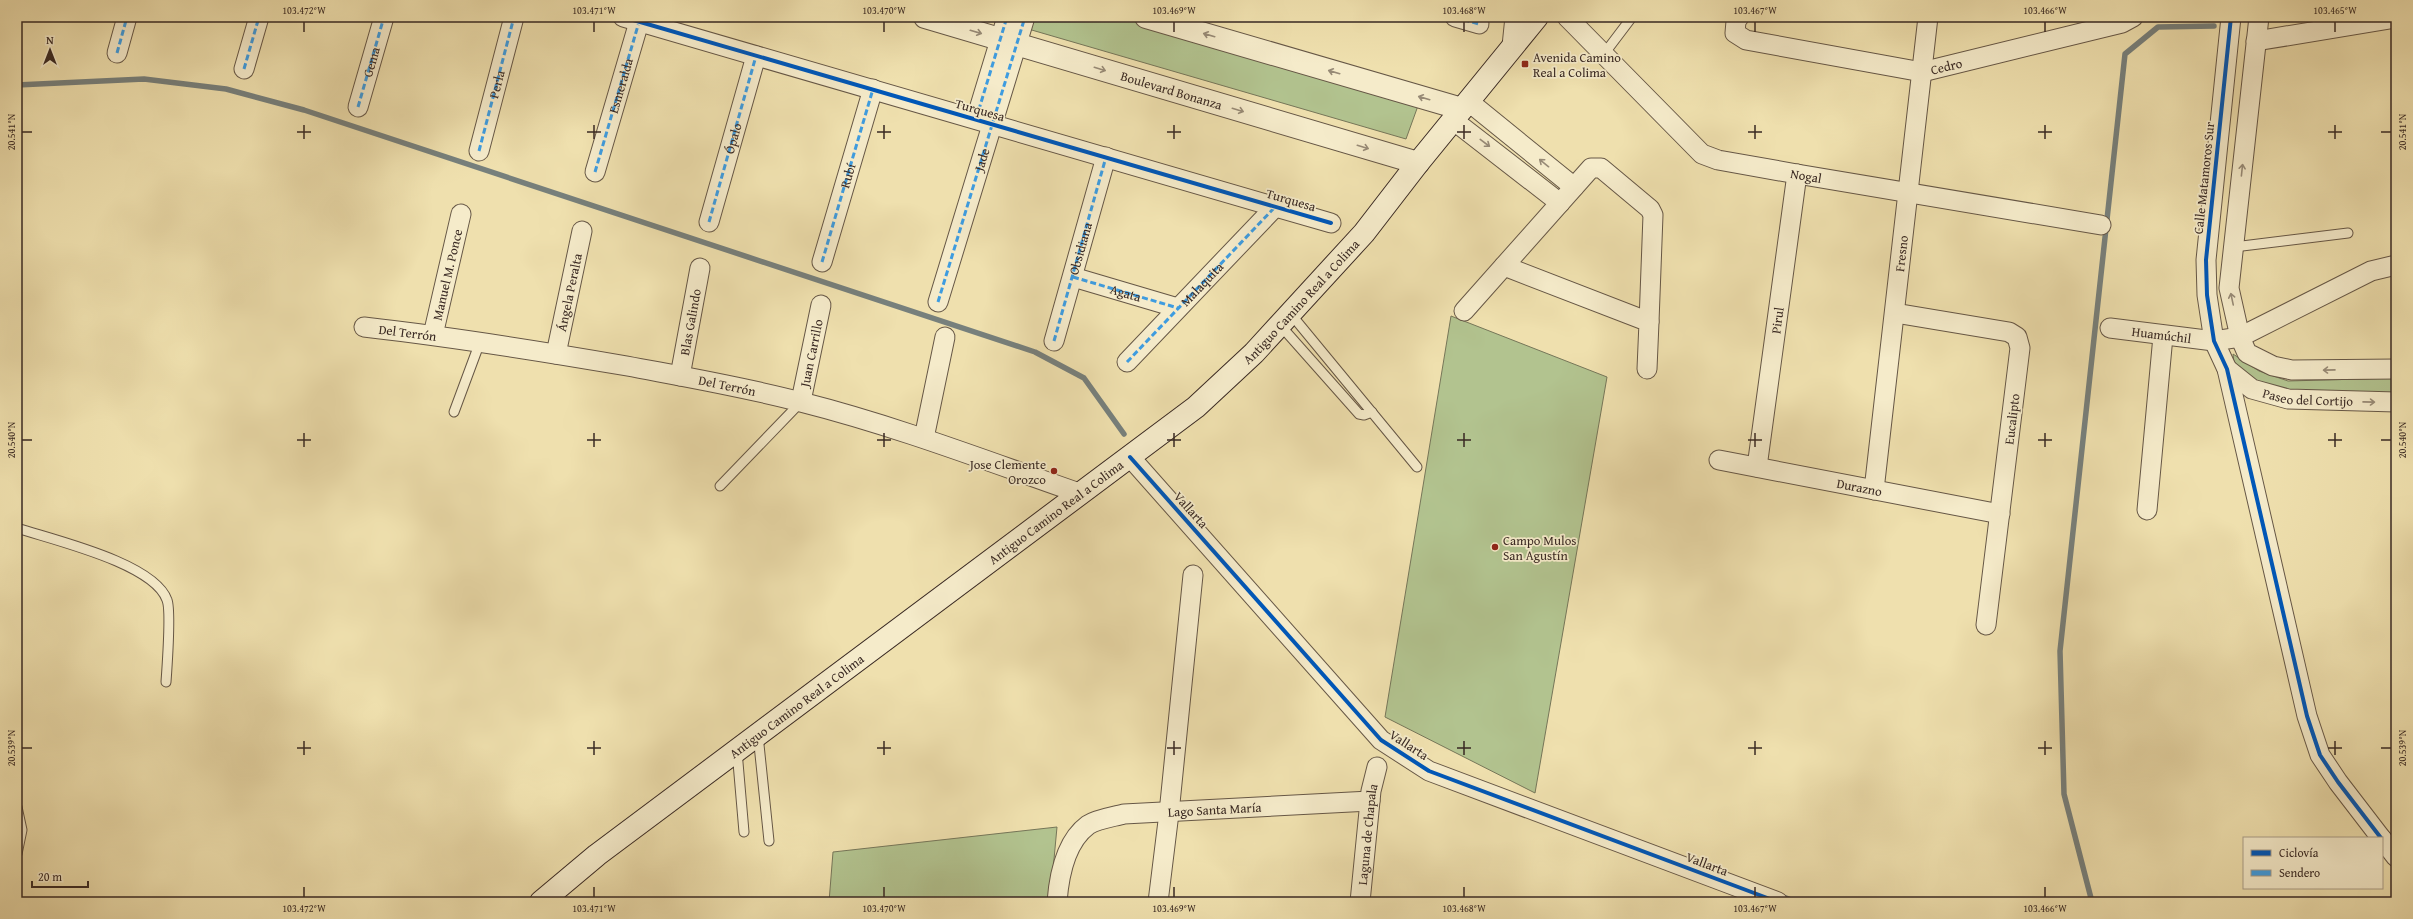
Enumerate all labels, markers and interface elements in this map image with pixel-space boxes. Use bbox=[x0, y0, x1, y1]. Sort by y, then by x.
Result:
text: 103.472°W bbox=[282, 3, 326, 18]
text: 103.471°W bbox=[572, 3, 616, 18]
text: 103.470°W bbox=[862, 3, 906, 18]
text: 103.469°W bbox=[1152, 3, 1196, 18]
text: 103.468°W bbox=[1442, 3, 1486, 18]
text: 103.467°W bbox=[1733, 3, 1777, 18]
text: 103.466°W bbox=[2023, 3, 2067, 18]
text: 103.465°W bbox=[2313, 3, 2357, 18]
one-way arrow bbox=[969, 29, 982, 36]
north arrow bbox=[30, 30, 70, 70]
one-way arrow bbox=[1202, 31, 1215, 38]
text: N bbox=[46, 32, 54, 48]
street label: Gema bbox=[358, 44, 385, 79]
place label: Avenida Camino Real a Colima bbox=[1533, 48, 1621, 82]
street label: Cedro bbox=[1929, 53, 1964, 79]
street label: Esmeralda bbox=[603, 55, 638, 115]
marker: Avenida Camino Real a Colima bbox=[1520, 59, 1530, 69]
one-way arrow bbox=[1094, 66, 1107, 73]
street label: Boulevard Bonanza bbox=[1118, 66, 1225, 114]
street label: Perla bbox=[484, 67, 509, 100]
one-way arrow bbox=[1327, 68, 1340, 75]
street label: Turquesa bbox=[953, 94, 1008, 126]
one-way arrow bbox=[1418, 94, 1431, 101]
one-way arrow bbox=[1232, 107, 1245, 114]
text: 20.541°N bbox=[4, 113, 19, 150]
text: 20.541°N bbox=[2395, 113, 2410, 150]
street label: Ópalo bbox=[719, 120, 746, 156]
street label: Calle Matamoros Sur bbox=[2189, 120, 2219, 235]
one-way arrow bbox=[1479, 139, 1490, 148]
one-way arrow bbox=[1356, 144, 1369, 151]
street label: Jade bbox=[968, 146, 994, 175]
one-way arrow bbox=[1538, 158, 1549, 167]
street label: Rubí bbox=[835, 161, 860, 190]
street label: Nogal bbox=[1789, 164, 1824, 188]
one-way arrow bbox=[2239, 164, 2246, 177]
street label: Turquesa bbox=[1264, 184, 1319, 216]
street label: Obsidiana bbox=[1064, 219, 1097, 277]
street label: Manuel M. Ponce bbox=[427, 227, 467, 322]
street label: Antiguo Camino Real a Colima bbox=[1238, 234, 1364, 368]
street label: Fresno bbox=[1889, 234, 1913, 273]
street label: Ángela Peralta bbox=[552, 251, 587, 333]
street label: Malaquita bbox=[1176, 257, 1228, 310]
street label: Agata bbox=[1108, 279, 1144, 306]
street label: Blas Galindo bbox=[675, 287, 706, 357]
one-way arrow bbox=[2227, 293, 2235, 306]
street label: Pirul bbox=[1766, 305, 1788, 335]
street label: Juan Carrillo bbox=[794, 317, 827, 391]
street label: Del Terrón bbox=[378, 319, 438, 346]
street label: Huamúchil bbox=[2131, 321, 2193, 348]
one-way arrow bbox=[2323, 366, 2336, 374]
street label: Del Terrón bbox=[697, 370, 758, 401]
street label: Paseo del Cortijo bbox=[2261, 383, 2354, 410]
street label: Eucalipto bbox=[1999, 392, 2025, 445]
one-way arrow bbox=[2362, 398, 2375, 406]
text: 20.540°N bbox=[4, 421, 19, 458]
text: 20.540°N bbox=[2395, 421, 2410, 458]
place label: Jose Clemente Orozco bbox=[968, 455, 1046, 489]
street label: Antiguo Camino Real a Colima bbox=[984, 455, 1128, 569]
marker: Jose Clemente Orozco bbox=[1049, 466, 1059, 476]
street label: Durazno bbox=[1835, 473, 1884, 501]
street label: Vallarta bbox=[1169, 488, 1213, 533]
place label: Campo Mulos San Agustín bbox=[1503, 531, 1576, 565]
marker: Campo Mulos San Agustín bbox=[1490, 542, 1500, 552]
street label: Antiguo Camino Real a Colima bbox=[725, 649, 868, 763]
street label: Vallarta bbox=[1386, 725, 1433, 765]
text: 20.539°N bbox=[4, 729, 19, 766]
text: 20.539°N bbox=[2395, 729, 2410, 766]
street label: Laguna de Chapala bbox=[1352, 781, 1382, 886]
street label: Lago Santa María bbox=[1167, 797, 1263, 821]
legend bbox=[2243, 837, 2383, 889]
text: Ciclovía bbox=[2279, 844, 2319, 861]
street label: Vallarta bbox=[1683, 847, 1731, 881]
scale bar bbox=[32, 863, 88, 889]
text: Sendero bbox=[2279, 864, 2320, 881]
text: 20 m bbox=[38, 868, 62, 885]
text: 103.472°W bbox=[282, 901, 326, 916]
text: 103.471°W bbox=[572, 901, 616, 916]
text: 103.470°W bbox=[862, 901, 906, 916]
text: 103.469°W bbox=[1152, 901, 1196, 916]
text: 103.468°W bbox=[1442, 901, 1486, 916]
text: 103.467°W bbox=[1733, 901, 1777, 916]
text: 103.466°W bbox=[2023, 901, 2067, 916]

